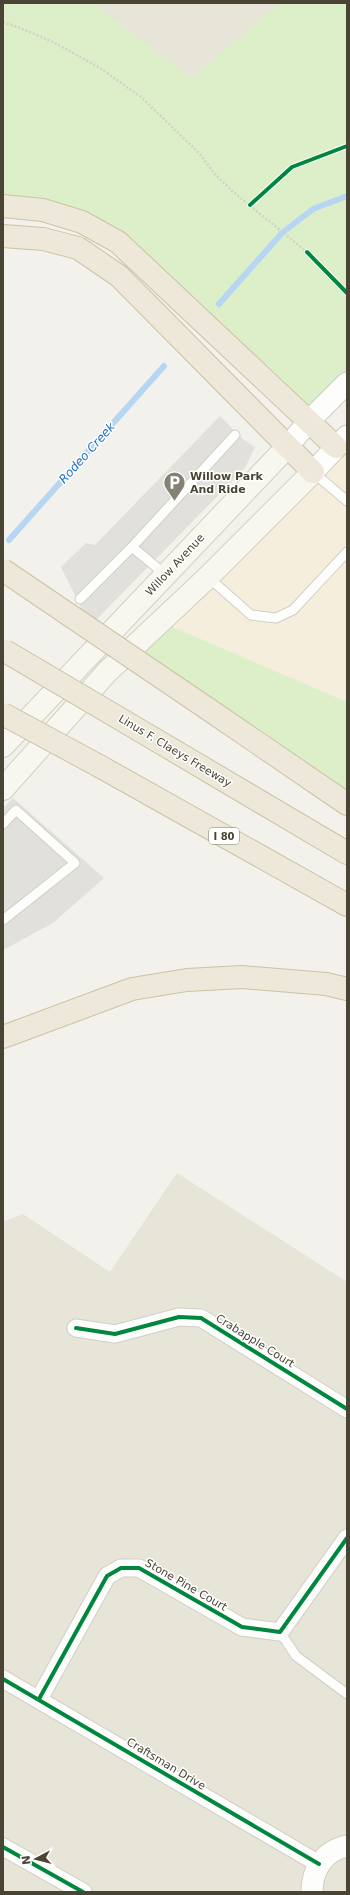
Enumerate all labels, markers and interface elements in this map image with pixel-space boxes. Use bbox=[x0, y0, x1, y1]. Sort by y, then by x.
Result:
water label: Rodeo Creek bbox=[56, 419, 119, 486]
parking icon: Willow Park And Ride bbox=[161, 469, 187, 502]
place label: Willow Park And Ride bbox=[190, 470, 264, 496]
street label: Willow Avenue bbox=[143, 531, 207, 599]
street label: Linus F. Claeys Freeway bbox=[116, 712, 234, 790]
road number: I 80 bbox=[209, 828, 239, 844]
street label: Crabapple Court bbox=[213, 1312, 297, 1371]
street label: Stone Pine Court bbox=[143, 1556, 230, 1614]
street label: Craftsman Drive bbox=[124, 1735, 208, 1793]
north arrow bbox=[16, 1839, 56, 1879]
text: N bbox=[20, 1855, 34, 1866]

